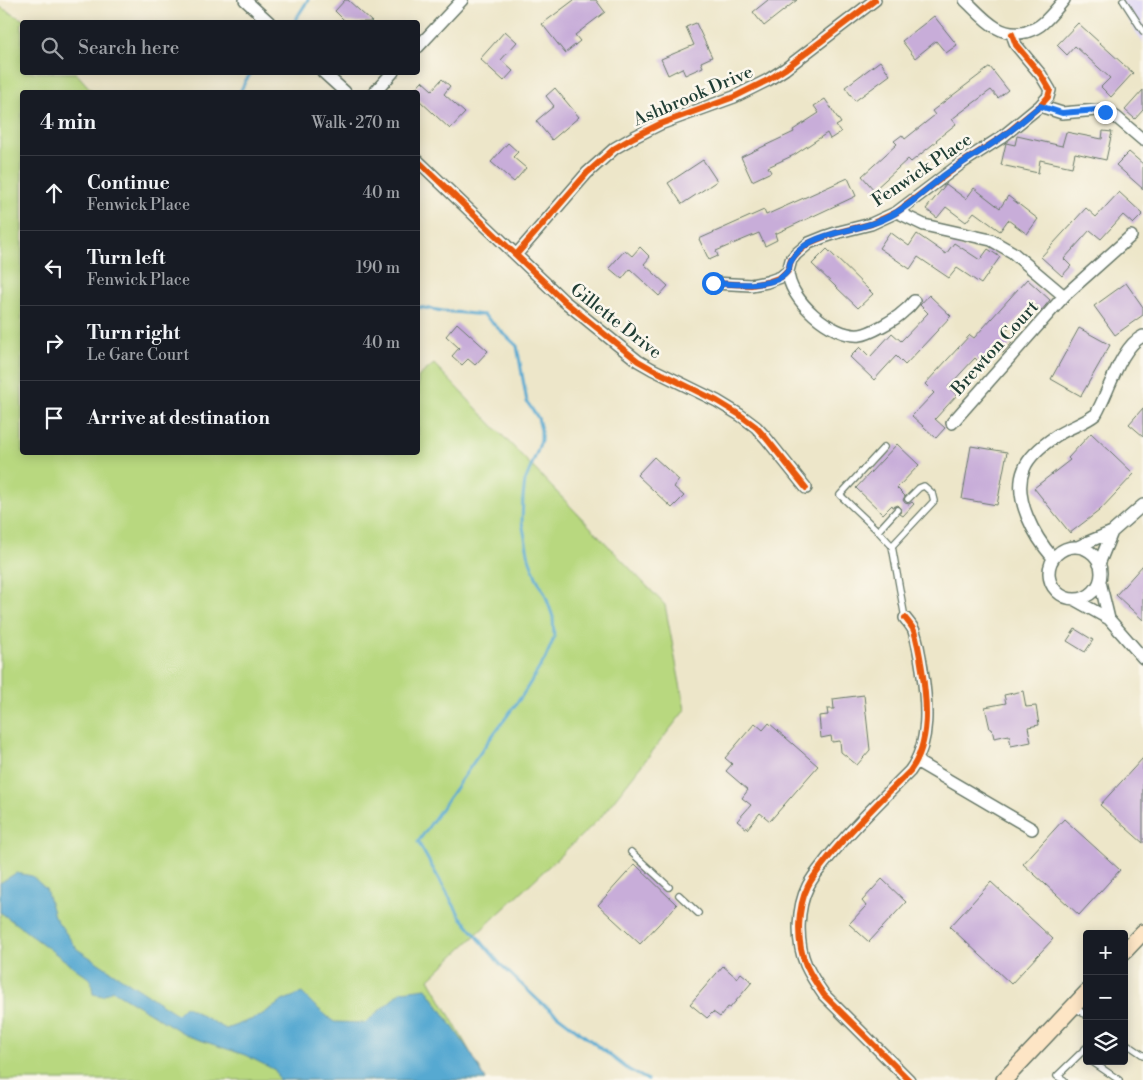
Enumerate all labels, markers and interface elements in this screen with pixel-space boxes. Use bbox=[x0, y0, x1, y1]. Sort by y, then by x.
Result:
search box bbox=[20, 20, 420, 75]
icon: search bbox=[38, 34, 66, 62]
text: Search here bbox=[78, 36, 179, 60]
street label: Ashbrook Drive bbox=[629, 60, 756, 132]
route end bbox=[1094, 101, 1117, 124]
text: 4 min bbox=[40, 110, 96, 136]
text: Walk · 270 m bbox=[311, 113, 400, 133]
street label: Fenwick Place bbox=[868, 128, 976, 212]
text: Continue bbox=[87, 171, 170, 195]
icon: ahead bbox=[40, 179, 68, 207]
text: 40 m bbox=[363, 183, 400, 203]
text: Fenwick Place bbox=[87, 195, 190, 215]
text: Turn left bbox=[87, 246, 166, 270]
icon: left bbox=[40, 254, 68, 282]
text: 190 m bbox=[356, 258, 400, 278]
text: Fenwick Place bbox=[87, 270, 190, 290]
route start bbox=[702, 272, 725, 295]
street label: Gillette Drive bbox=[566, 278, 666, 364]
street label: Brewton Court bbox=[946, 295, 1044, 401]
text: Turn right bbox=[87, 321, 180, 345]
icon: right bbox=[40, 329, 68, 357]
text: 40 m bbox=[363, 333, 400, 353]
text: Le Gare Court bbox=[87, 345, 189, 365]
icon: arrive bbox=[40, 404, 68, 432]
text: Arrive at destination bbox=[87, 406, 270, 430]
map controls bbox=[1083, 930, 1128, 1065]
button: + bbox=[1083, 930, 1128, 975]
button: − bbox=[1083, 975, 1128, 1020]
button: layers bbox=[1083, 1020, 1128, 1065]

